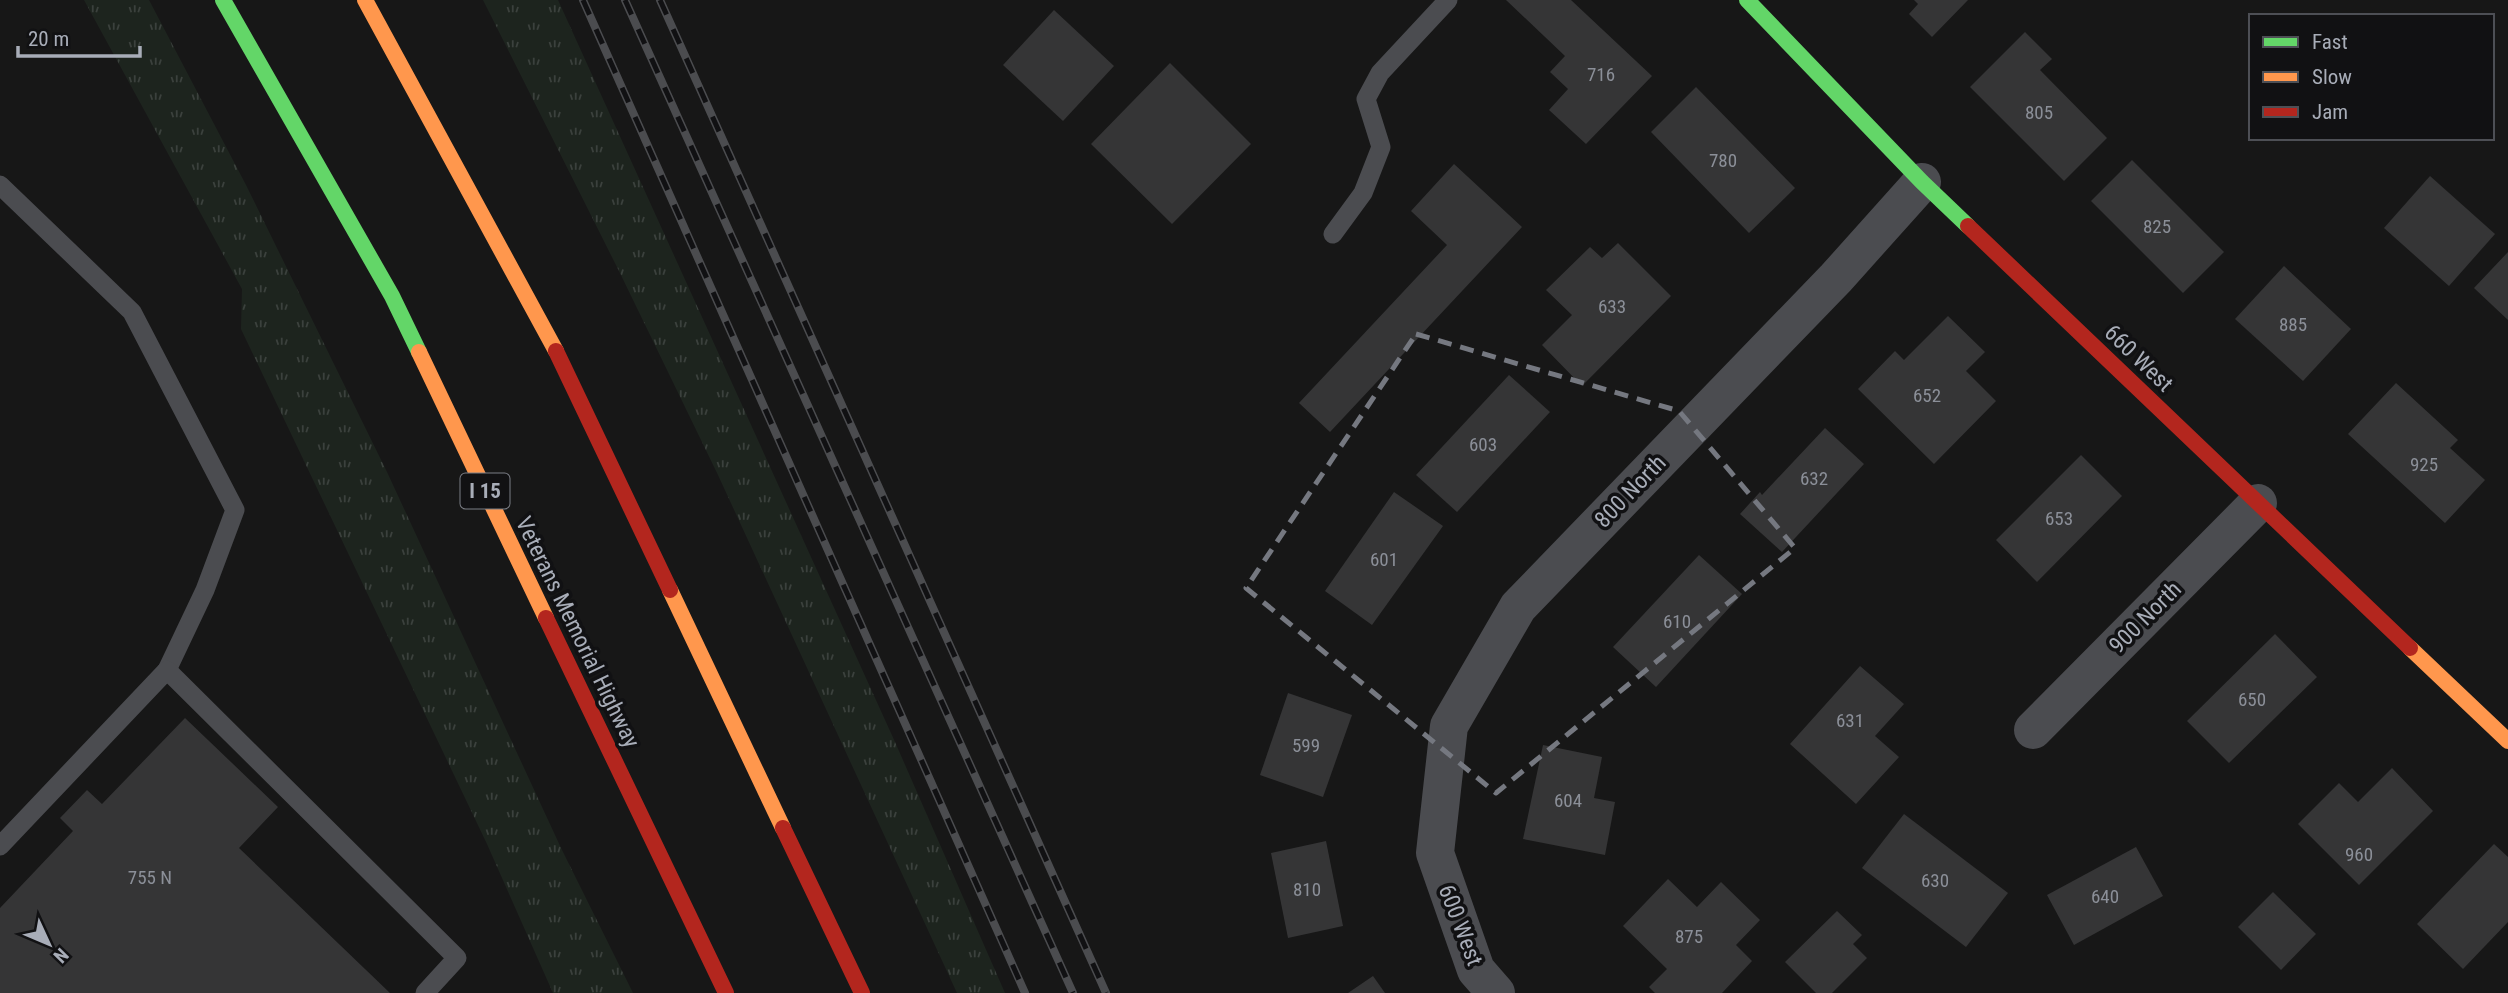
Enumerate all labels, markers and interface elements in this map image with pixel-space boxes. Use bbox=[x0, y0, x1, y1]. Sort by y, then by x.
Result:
scale bar bbox=[18, 14, 140, 58]
legend bbox=[2249, 14, 2494, 140]
text: 20 m bbox=[28, 27, 69, 51]
text: Fast bbox=[2312, 30, 2348, 54]
house number: 716 bbox=[1587, 63, 1615, 86]
text: Slow bbox=[2312, 65, 2352, 89]
text: Jam bbox=[2312, 100, 2348, 124]
house number: 805 bbox=[2025, 101, 2053, 124]
house number: 780 bbox=[1709, 149, 1737, 172]
house number: 825 bbox=[2143, 215, 2171, 238]
house number: 633 bbox=[1598, 295, 1626, 318]
house number: 885 bbox=[2279, 313, 2307, 336]
street label: 660 West bbox=[2099, 319, 2178, 397]
house number: 652 bbox=[1913, 384, 1941, 407]
house number: 603 bbox=[1469, 433, 1497, 456]
street label: 800 North bbox=[1589, 449, 1672, 533]
house number: 925 bbox=[2410, 453, 2438, 476]
house number: 632 bbox=[1800, 467, 1828, 490]
road number: I 15 bbox=[461, 474, 510, 508]
house number: 653 bbox=[2045, 507, 2073, 530]
street label: Veterans Memorial Highway bbox=[510, 512, 645, 752]
house number: 601 bbox=[1370, 548, 1398, 571]
street label: 900 North bbox=[2104, 576, 2187, 659]
house number: 610 bbox=[1663, 610, 1691, 633]
house number: 650 bbox=[2238, 688, 2266, 711]
house number: 631 bbox=[1836, 709, 1864, 732]
house number: 599 bbox=[1292, 734, 1320, 757]
house number: 604 bbox=[1554, 789, 1582, 812]
house number: 960 bbox=[2345, 843, 2373, 866]
house number: 755 N bbox=[128, 866, 172, 889]
house number: 630 bbox=[1921, 869, 1949, 892]
house number: 810 bbox=[1293, 878, 1321, 901]
street label: 600 West bbox=[1433, 881, 1488, 970]
house number: 640 bbox=[2091, 885, 2119, 908]
north arrow bbox=[14, 909, 84, 979]
house number: 875 bbox=[1675, 925, 1703, 948]
text: N bbox=[49, 943, 73, 968]

